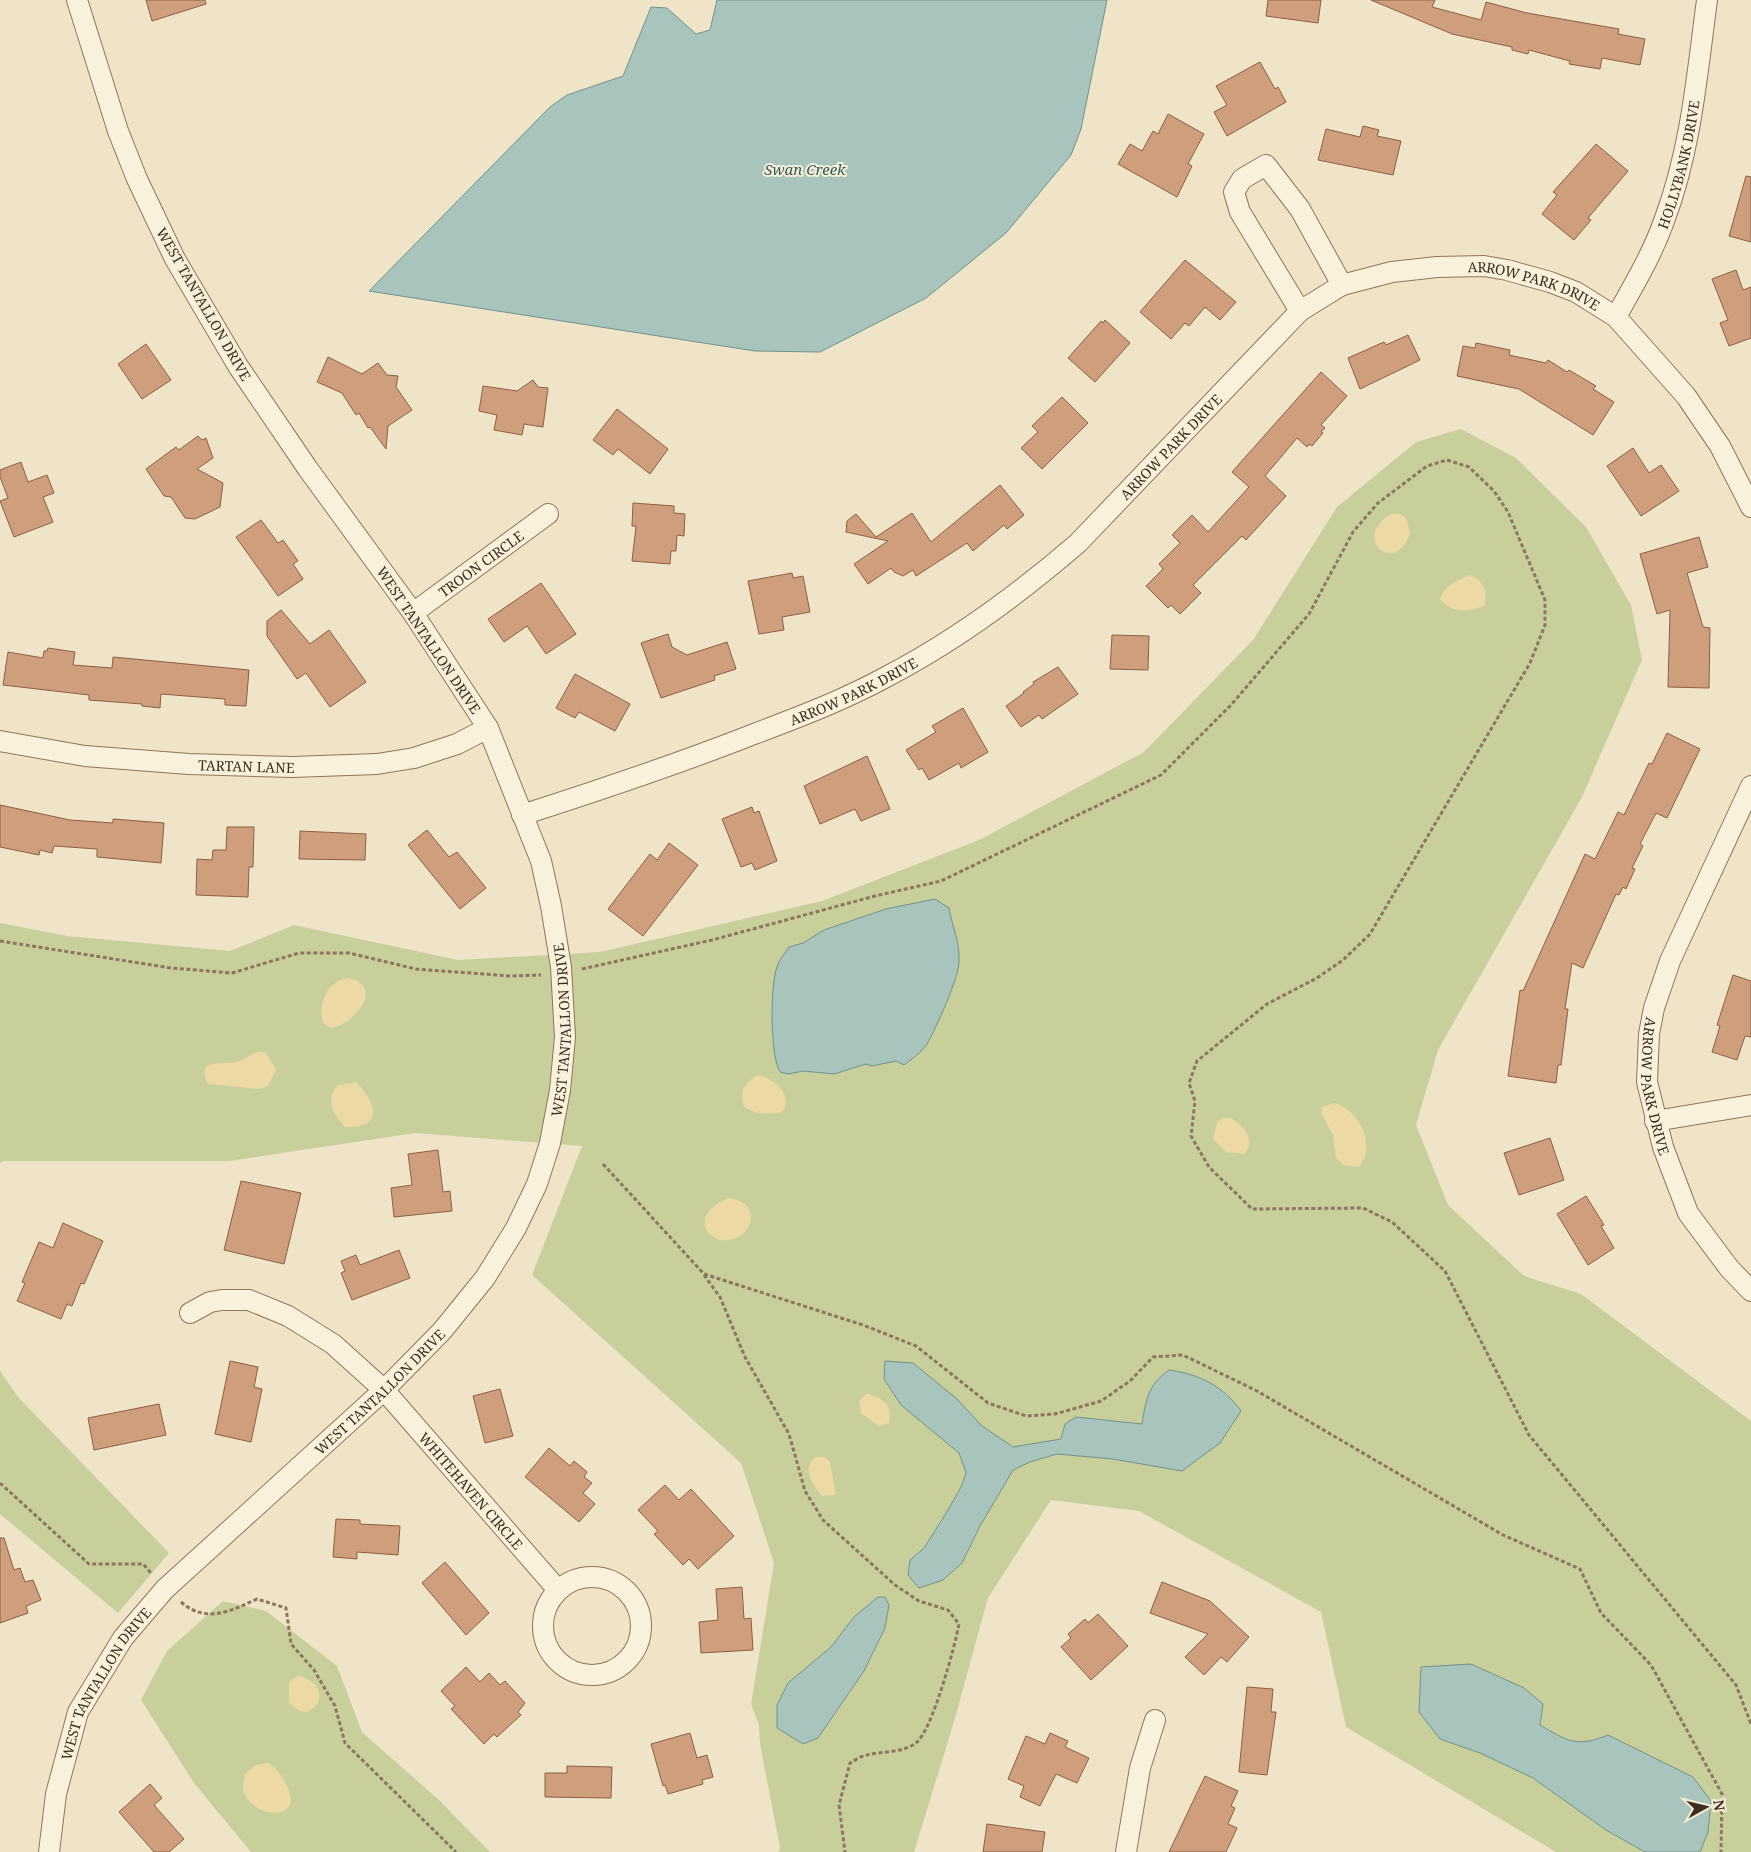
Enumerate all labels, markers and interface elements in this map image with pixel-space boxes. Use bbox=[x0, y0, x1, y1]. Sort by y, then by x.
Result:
street label: HOLLYBANK DRIVE bbox=[1652, 98, 1703, 231]
water label: Swan Creek bbox=[764, 159, 846, 179]
street label: WEST TANTALLON DRIVE bbox=[152, 224, 256, 384]
street label: ARROW PARK DRIVE bbox=[1467, 256, 1604, 315]
street label: ARROW PARK DRIVE bbox=[1115, 389, 1226, 503]
street label: TROON CIRCLE bbox=[434, 526, 527, 601]
street label: WEST TANTALLON DRIVE bbox=[373, 563, 486, 718]
street label: ARROW PARK DRIVE bbox=[787, 652, 921, 729]
street label: TARTAN LANE bbox=[198, 755, 295, 777]
street label: WEST TANTALLON DRIVE bbox=[546, 942, 575, 1118]
street label: ARROW PARK DRIVE bbox=[1638, 1016, 1675, 1158]
street label: WEST TANTALLON DRIVE bbox=[310, 1324, 449, 1458]
street label: WHITEHAVEN CIRCLE bbox=[415, 1428, 528, 1553]
street label: WEST TANTALLON DRIVE bbox=[56, 1603, 155, 1762]
north arrow bbox=[1681, 1782, 1731, 1832]
text: N bbox=[1709, 1798, 1730, 1812]

